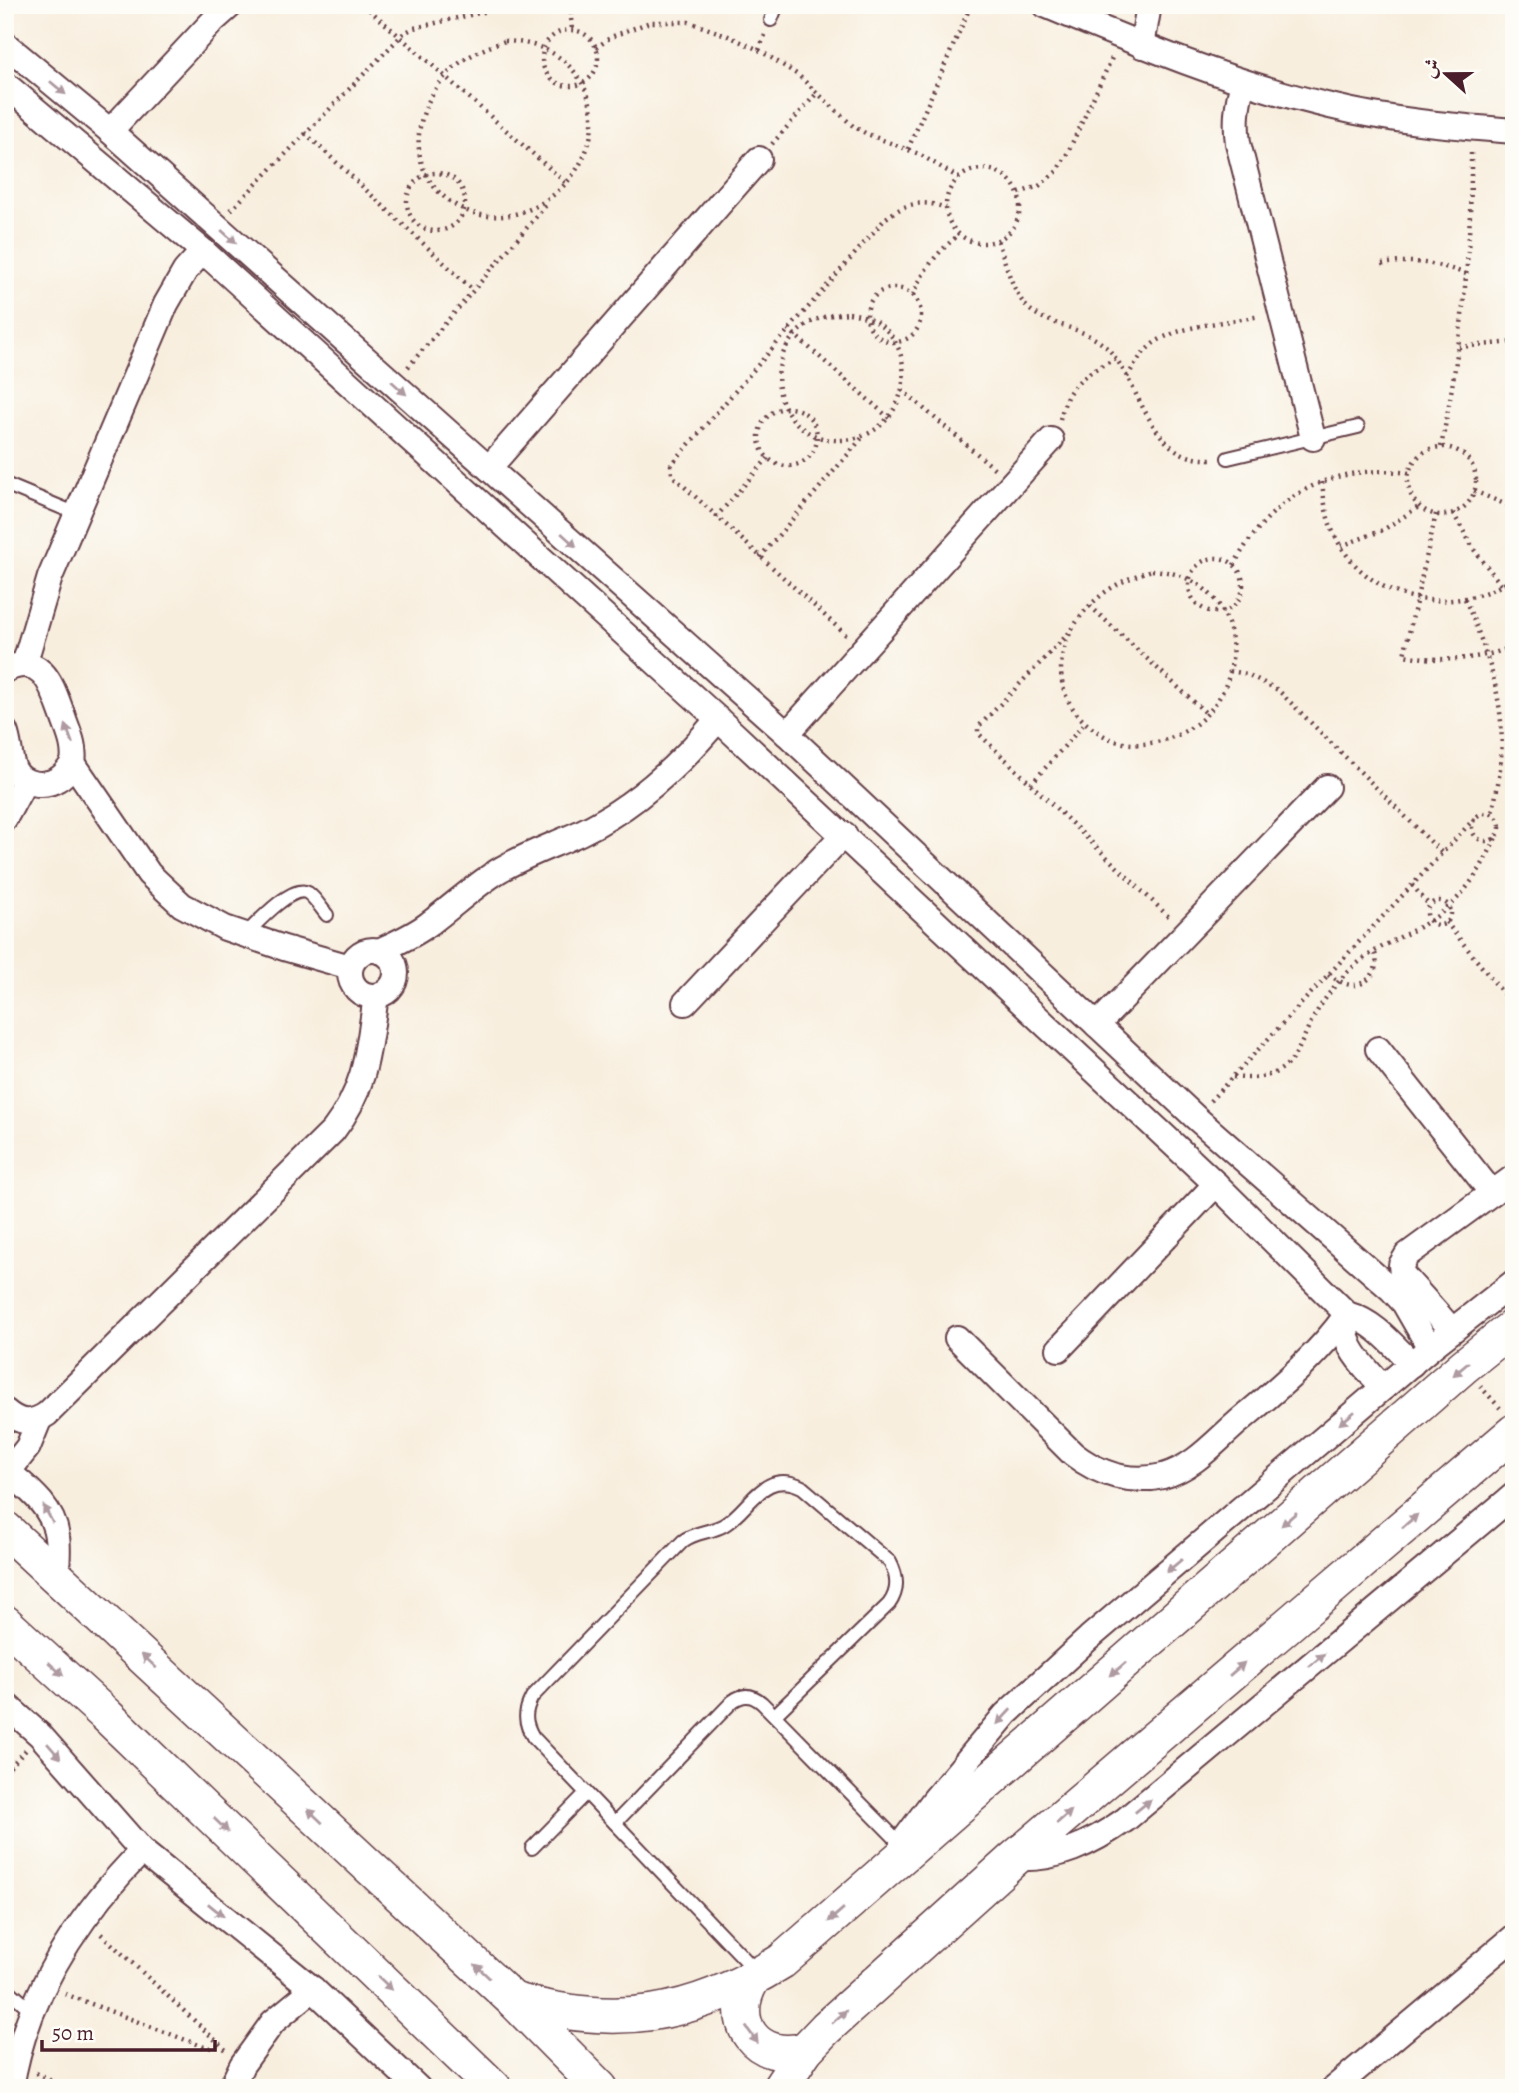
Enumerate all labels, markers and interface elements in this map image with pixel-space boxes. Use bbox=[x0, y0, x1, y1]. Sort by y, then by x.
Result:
north arrow bbox=[1410, 38, 1480, 108]
text: ش bbox=[1416, 55, 1447, 82]
one-way arrow bbox=[49, 80, 66, 95]
one-way arrow bbox=[220, 229, 238, 245]
one-way arrow bbox=[390, 380, 407, 396]
one-way arrow bbox=[560, 532, 578, 548]
one-way arrow bbox=[63, 724, 74, 745]
one-way arrow bbox=[1452, 1361, 1469, 1376]
one-way arrow bbox=[1339, 1410, 1356, 1425]
one-way arrow bbox=[42, 1505, 54, 1524]
one-way arrow bbox=[1281, 1511, 1298, 1526]
one-way arrow bbox=[1401, 1514, 1418, 1529]
one-way arrow bbox=[1165, 1558, 1183, 1574]
one-way arrow bbox=[140, 1653, 158, 1669]
one-way arrow bbox=[1309, 1653, 1326, 1668]
one-way arrow bbox=[47, 1661, 65, 1677]
one-way arrow bbox=[1109, 1661, 1127, 1677]
one-way arrow bbox=[1228, 1662, 1245, 1677]
one-way arrow bbox=[997, 1708, 1013, 1725]
one-way arrow bbox=[46, 1742, 62, 1760]
one-way arrow bbox=[1134, 1799, 1151, 1814]
one-way arrow bbox=[307, 1809, 324, 1825]
one-way arrow bbox=[1055, 1810, 1072, 1825]
one-way arrow bbox=[212, 1817, 229, 1833]
one-way arrow bbox=[206, 1903, 224, 1918]
one-way arrow bbox=[827, 1907, 845, 1923]
one-way arrow bbox=[474, 1964, 491, 1980]
one-way arrow bbox=[376, 1975, 393, 1991]
scale bar bbox=[42, 2009, 215, 2053]
one-way arrow bbox=[830, 2009, 848, 2025]
text: 50 m bbox=[52, 2019, 94, 2047]
one-way arrow bbox=[745, 2025, 759, 2044]

